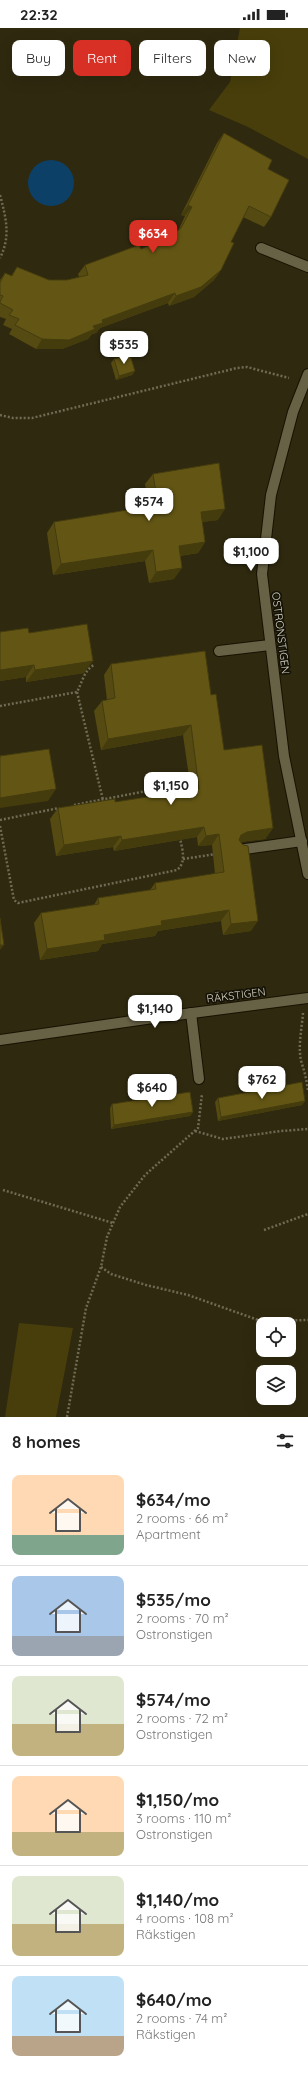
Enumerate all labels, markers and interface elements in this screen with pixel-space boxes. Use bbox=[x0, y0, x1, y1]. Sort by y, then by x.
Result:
text: 22:32 bbox=[20, 5, 58, 24]
chip: Buy bbox=[12, 40, 65, 76]
chip: Rent bbox=[73, 40, 131, 76]
chip: Filters bbox=[139, 40, 206, 76]
chip: New bbox=[214, 40, 270, 76]
pin: $634 bbox=[129, 220, 177, 254]
text: $634 bbox=[138, 225, 168, 241]
pin: $535 bbox=[100, 331, 148, 365]
text: $535 bbox=[109, 336, 139, 352]
pin: $574 bbox=[125, 488, 173, 522]
text: $574 bbox=[134, 493, 164, 509]
pin: $1,100 bbox=[218, 538, 284, 572]
text: $1,100 bbox=[233, 543, 269, 559]
street label: OSTRONSTIGEN bbox=[269, 591, 293, 675]
pin: $1,150 bbox=[138, 772, 204, 806]
text: $1,150 bbox=[153, 777, 189, 793]
street label: RÄKSTIGEN bbox=[206, 984, 266, 1006]
pin: $1,140 bbox=[122, 995, 188, 1029]
text: $1,140 bbox=[137, 1000, 173, 1016]
pin: $762 bbox=[238, 1066, 286, 1100]
text: $762 bbox=[247, 1071, 277, 1087]
pin: $640 bbox=[128, 1074, 176, 1108]
text: $640 bbox=[137, 1079, 167, 1095]
map controls bbox=[256, 1317, 296, 1405]
button: locate bbox=[256, 1317, 296, 1357]
button: layers bbox=[256, 1365, 296, 1405]
icon: filters bbox=[274, 1430, 296, 1452]
text: 8 homes bbox=[12, 1431, 81, 1452]
text: $634/mo bbox=[136, 1489, 211, 1510]
icon: home bbox=[44, 1491, 92, 1539]
text: 2 rooms · 66 m² bbox=[136, 1510, 228, 1526]
text: Apartment bbox=[136, 1526, 201, 1542]
text: $535/mo bbox=[136, 1589, 211, 1610]
icon: home bbox=[44, 1592, 92, 1640]
text: 2 rooms · 70 m² bbox=[136, 1610, 229, 1626]
text: Ostronstigen bbox=[136, 1626, 213, 1642]
text: $574/mo bbox=[136, 1689, 211, 1710]
icon: home bbox=[44, 1692, 92, 1740]
text: 2 rooms · 72 m² bbox=[136, 1710, 228, 1726]
text: Ostronstigen bbox=[136, 1726, 213, 1742]
text: $1,150/mo bbox=[136, 1789, 219, 1810]
icon: home bbox=[44, 1792, 92, 1840]
text: 3 rooms · 110 m² bbox=[136, 1810, 231, 1826]
text: Ostronstigen bbox=[136, 1826, 213, 1842]
text: $1,140/mo bbox=[136, 1889, 219, 1910]
icon: home bbox=[44, 1892, 92, 1940]
text: 4 rooms · 108 m² bbox=[136, 1910, 234, 1926]
text: Räkstigen bbox=[136, 1926, 196, 1942]
text: $640/mo bbox=[136, 1989, 212, 2010]
icon: home bbox=[44, 1992, 92, 2040]
text: 2 rooms · 74 m² bbox=[136, 2010, 227, 2026]
text: Räkstigen bbox=[136, 2026, 196, 2042]

